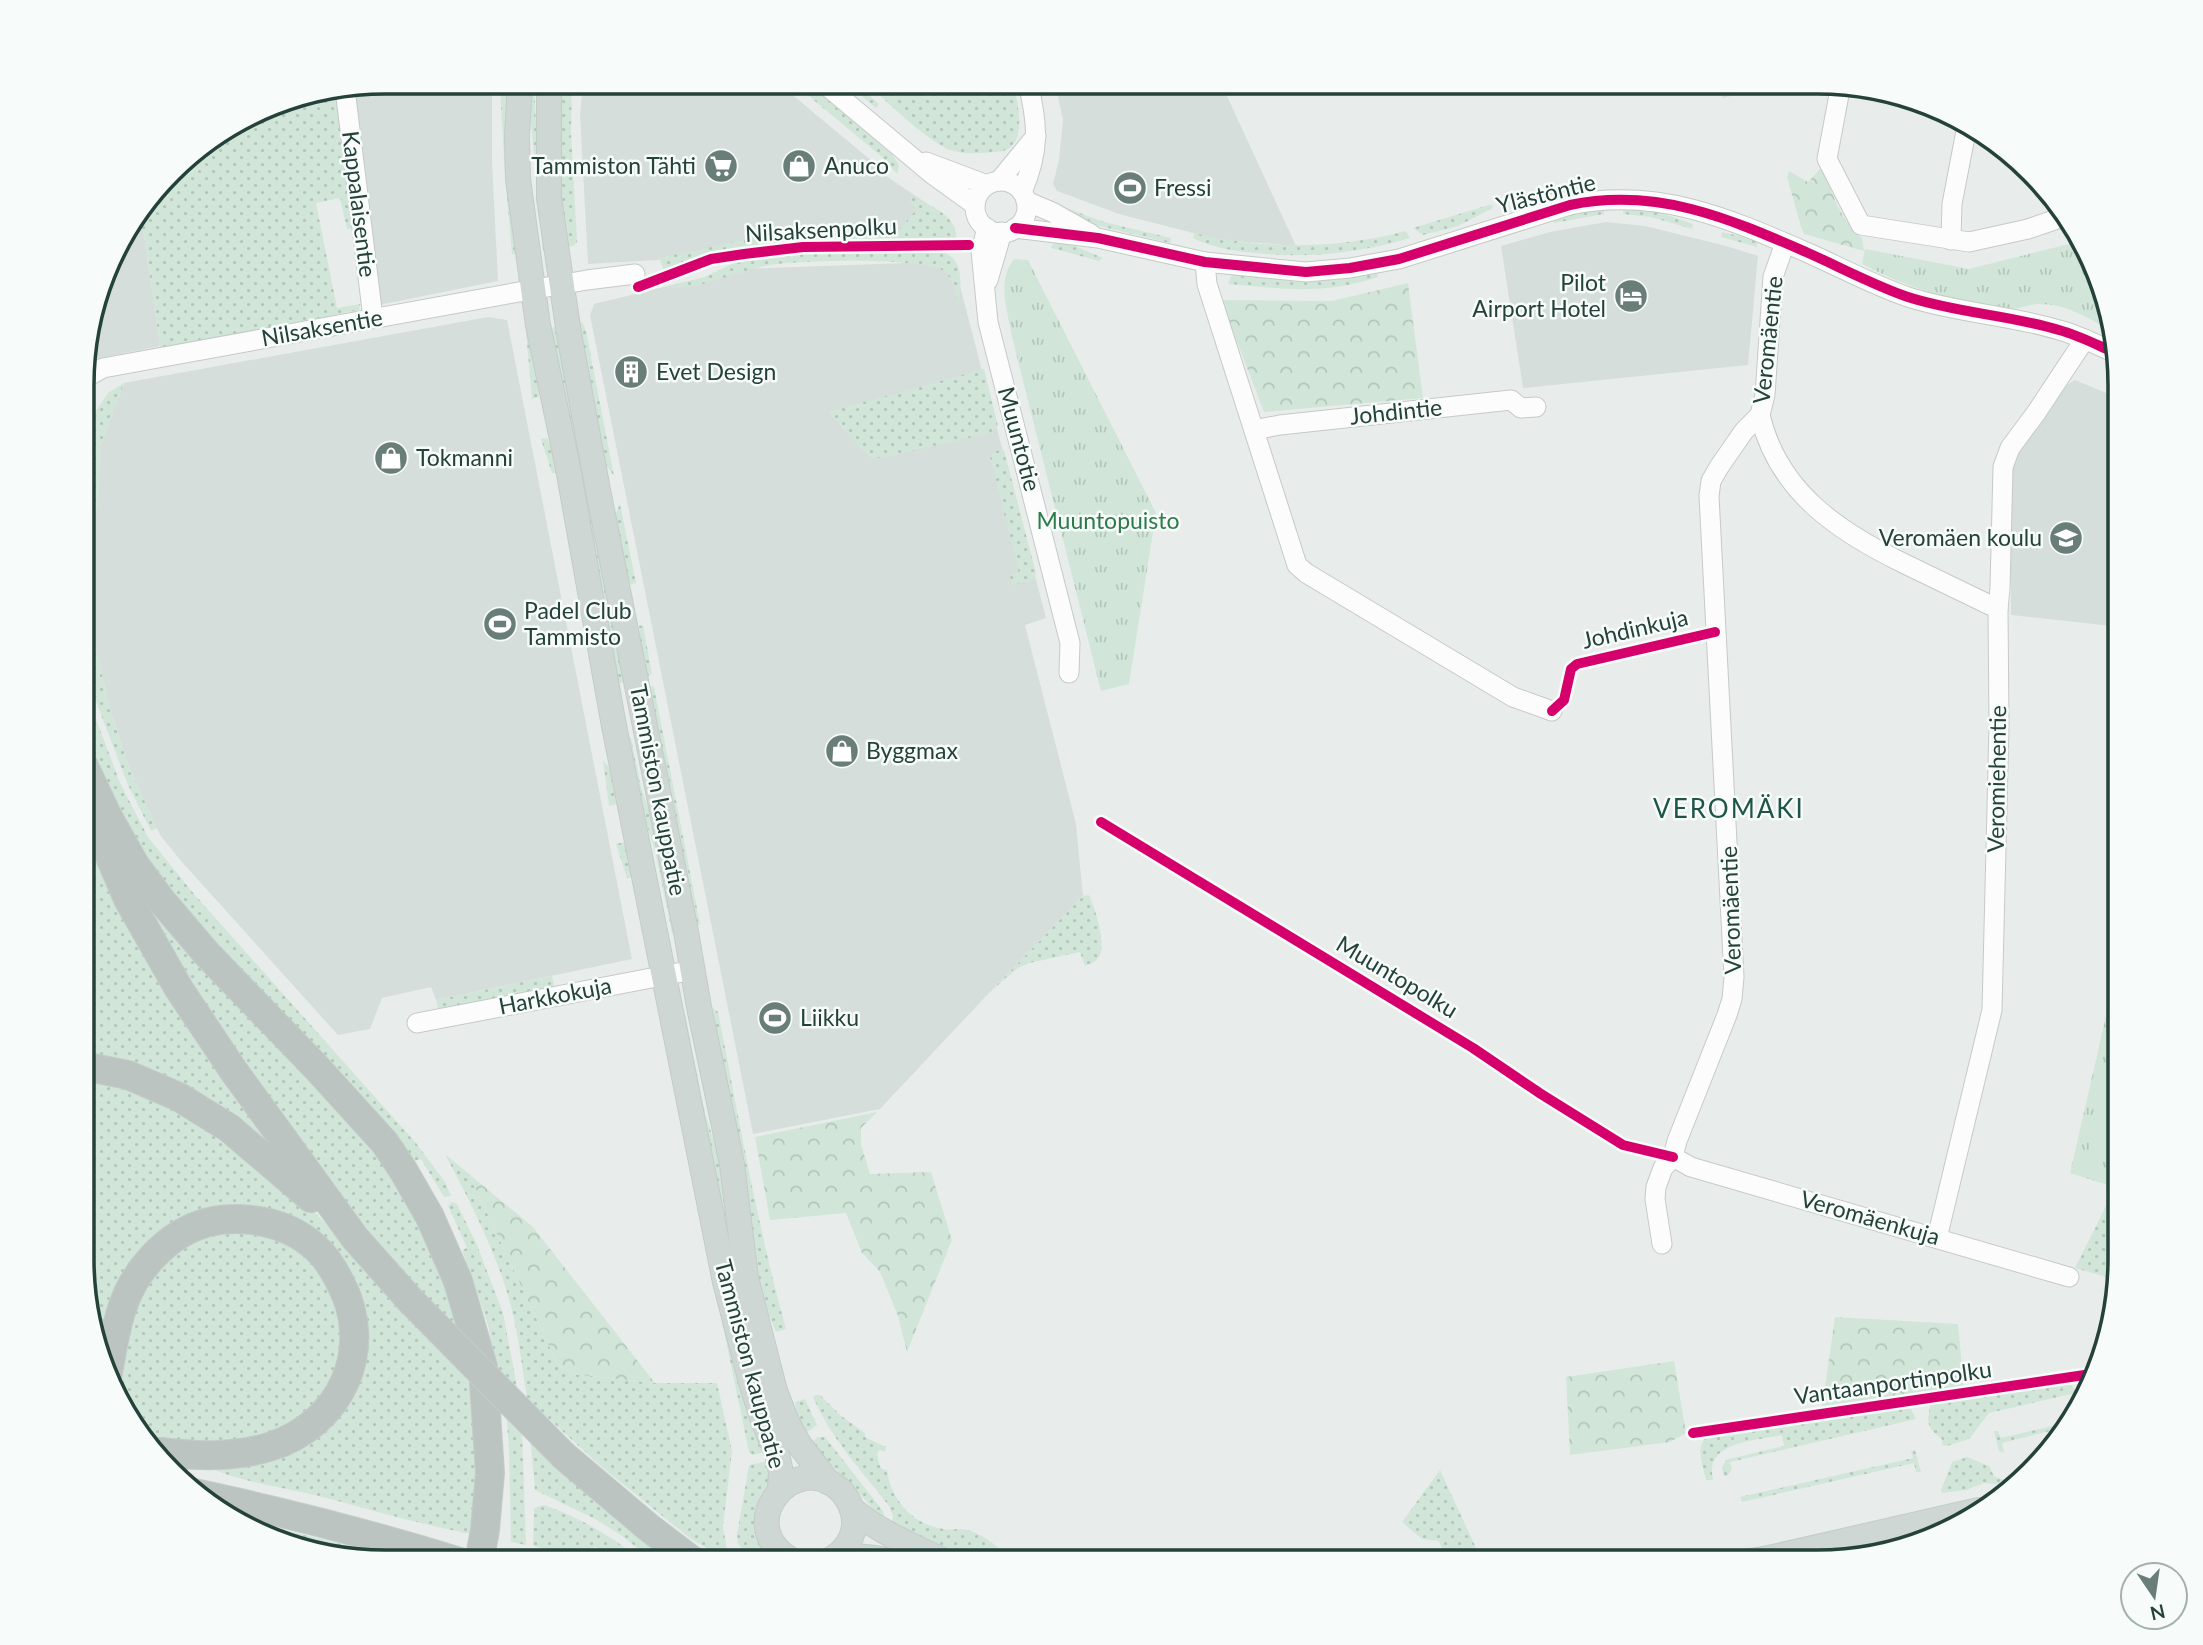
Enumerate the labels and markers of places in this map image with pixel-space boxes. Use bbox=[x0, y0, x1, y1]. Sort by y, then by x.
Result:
supermarket icon: Tammiston Tähti bbox=[702, 147, 740, 185]
shop icon: Anuco bbox=[780, 147, 818, 185]
place label: Tammiston Tähti bbox=[531, 151, 696, 179]
place label: Anuco bbox=[824, 151, 889, 179]
sports icon: Fressi bbox=[1111, 169, 1149, 207]
place label: Fressi bbox=[1154, 173, 1212, 201]
place label: Pilot Airport Hotel bbox=[1472, 268, 1607, 322]
hotel icon: Pilot Airport Hotel bbox=[1612, 277, 1650, 315]
building icon: Evet Design bbox=[612, 353, 650, 391]
place label: Evet Design bbox=[656, 357, 776, 385]
shop icon: Tokmanni bbox=[372, 439, 410, 477]
place label: Tokmanni bbox=[416, 443, 513, 471]
school or university icon: Veromäen koulu bbox=[2047, 519, 2085, 557]
place label: Veromäen koulu bbox=[1879, 523, 2042, 551]
place label: Padel Club Tammisto bbox=[524, 596, 632, 650]
sports icon: Padel Club Tammisto bbox=[481, 605, 519, 643]
shop icon: Byggmax bbox=[823, 732, 861, 770]
place label: Byggmax bbox=[866, 736, 958, 764]
sports icon: Liikku bbox=[756, 999, 794, 1037]
place label: Liikku bbox=[800, 1003, 859, 1031]

